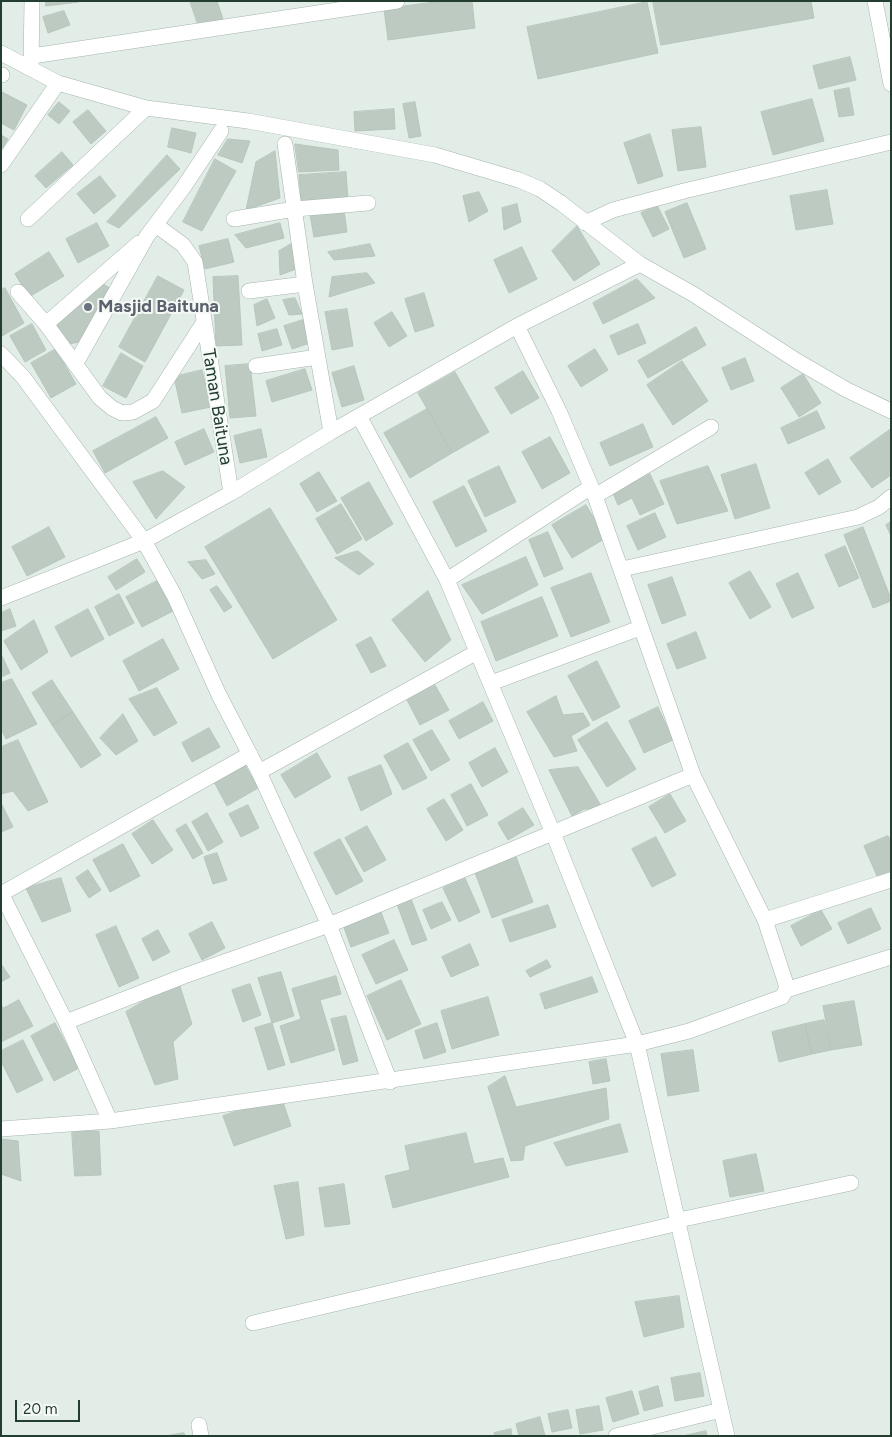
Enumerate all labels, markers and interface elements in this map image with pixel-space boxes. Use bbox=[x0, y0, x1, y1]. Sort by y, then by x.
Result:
place label: Masjid Baituna bbox=[98, 296, 219, 318]
marker: Masjid Baituna bbox=[82, 301, 94, 313]
street label: Taman Baituna bbox=[197, 347, 237, 467]
scale bar bbox=[18, 1390, 82, 1422]
text: 20 m bbox=[23, 1400, 57, 1418]

